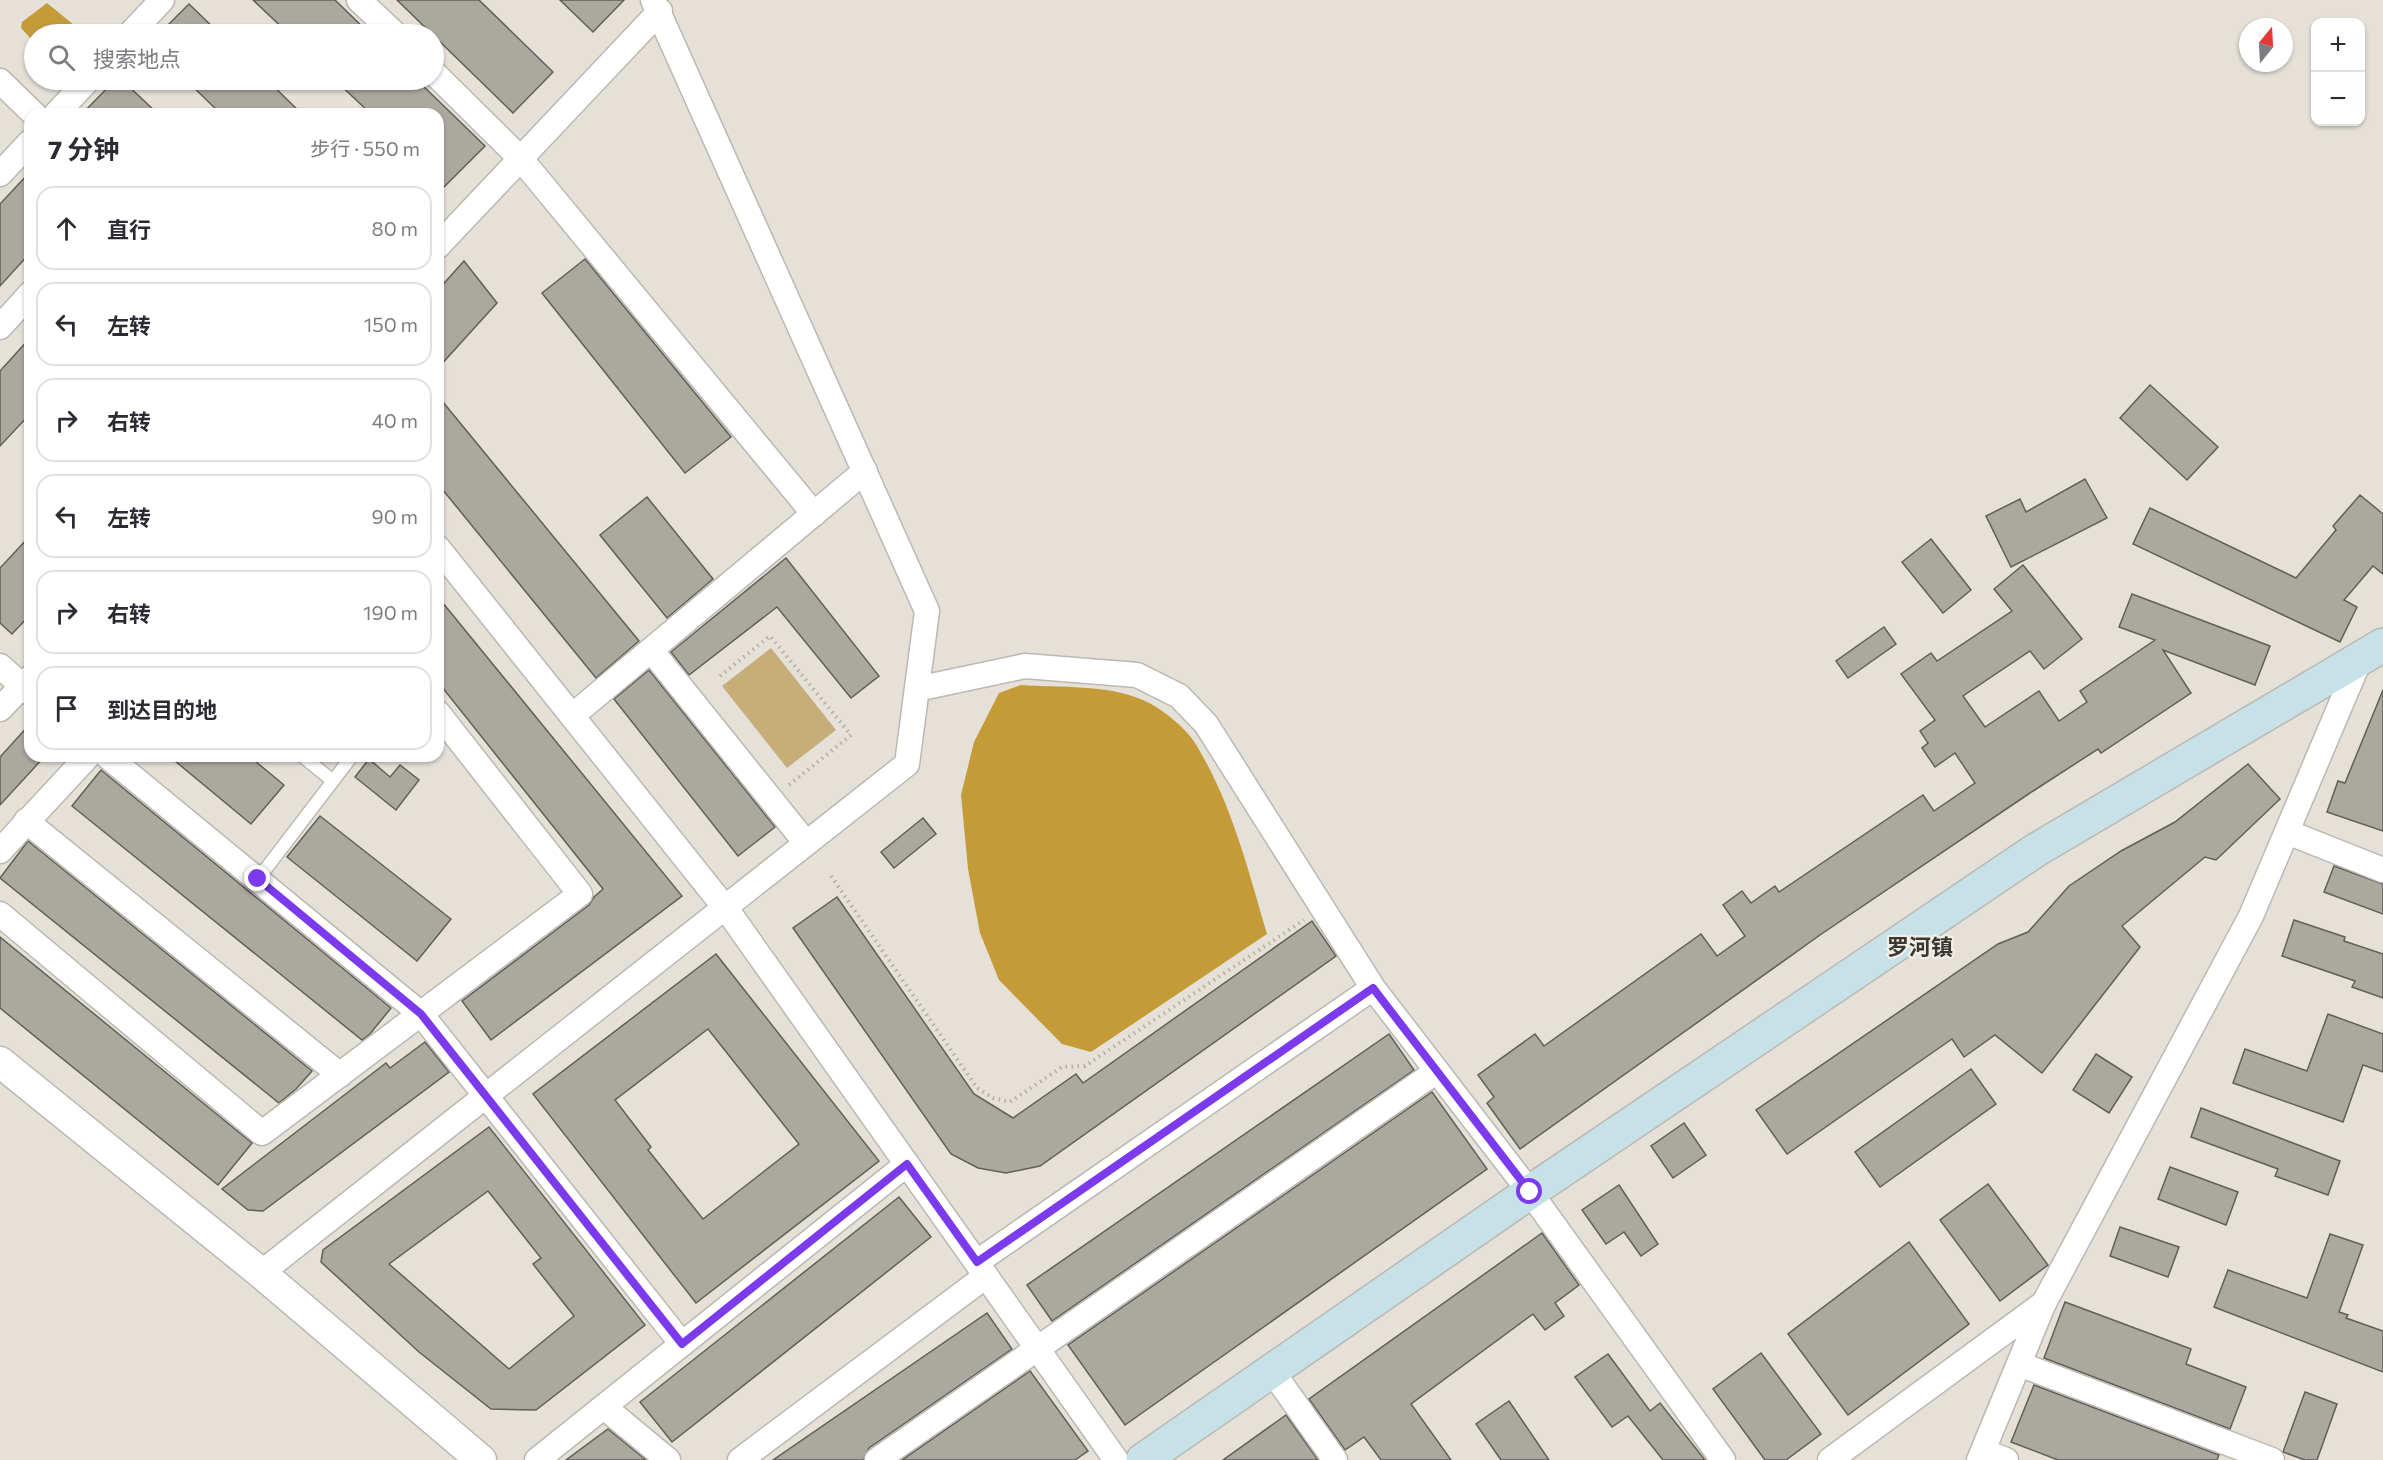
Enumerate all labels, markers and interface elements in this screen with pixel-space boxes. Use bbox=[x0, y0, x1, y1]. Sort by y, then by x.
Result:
north arrow bbox=[2239, 18, 2293, 72]
map controls bbox=[2311, 18, 2365, 126]
button: + bbox=[2311, 18, 2365, 72]
search box bbox=[24, 24, 444, 90]
icon: search bbox=[45, 41, 78, 74]
text: 搜索地点 bbox=[93, 45, 181, 72]
button: − bbox=[2311, 72, 2365, 126]
text: 7 分钟 bbox=[48, 133, 119, 164]
text: 步行 · 550 m bbox=[310, 136, 420, 160]
icon: ahead bbox=[50, 212, 83, 245]
text: 直行 bbox=[107, 216, 151, 243]
text: 80 m bbox=[372, 216, 418, 240]
icon: left bbox=[50, 308, 83, 341]
text: 左转 bbox=[107, 312, 151, 339]
text: 150 m bbox=[364, 312, 418, 336]
icon: right bbox=[50, 404, 83, 437]
text: 右转 bbox=[107, 408, 151, 435]
text: 40 m bbox=[372, 408, 418, 432]
icon: left bbox=[50, 500, 83, 533]
text: 左转 bbox=[107, 504, 151, 531]
text: 90 m bbox=[372, 504, 418, 528]
icon: right bbox=[50, 596, 83, 629]
text: 右转 bbox=[107, 600, 151, 627]
text: 190 m bbox=[363, 600, 418, 624]
icon: arrive bbox=[50, 692, 83, 725]
text: 到达目的地 bbox=[107, 696, 217, 723]
route end bbox=[244, 865, 270, 891]
district label: 罗河镇 bbox=[1887, 933, 1953, 960]
route start bbox=[1516, 1178, 1542, 1204]

